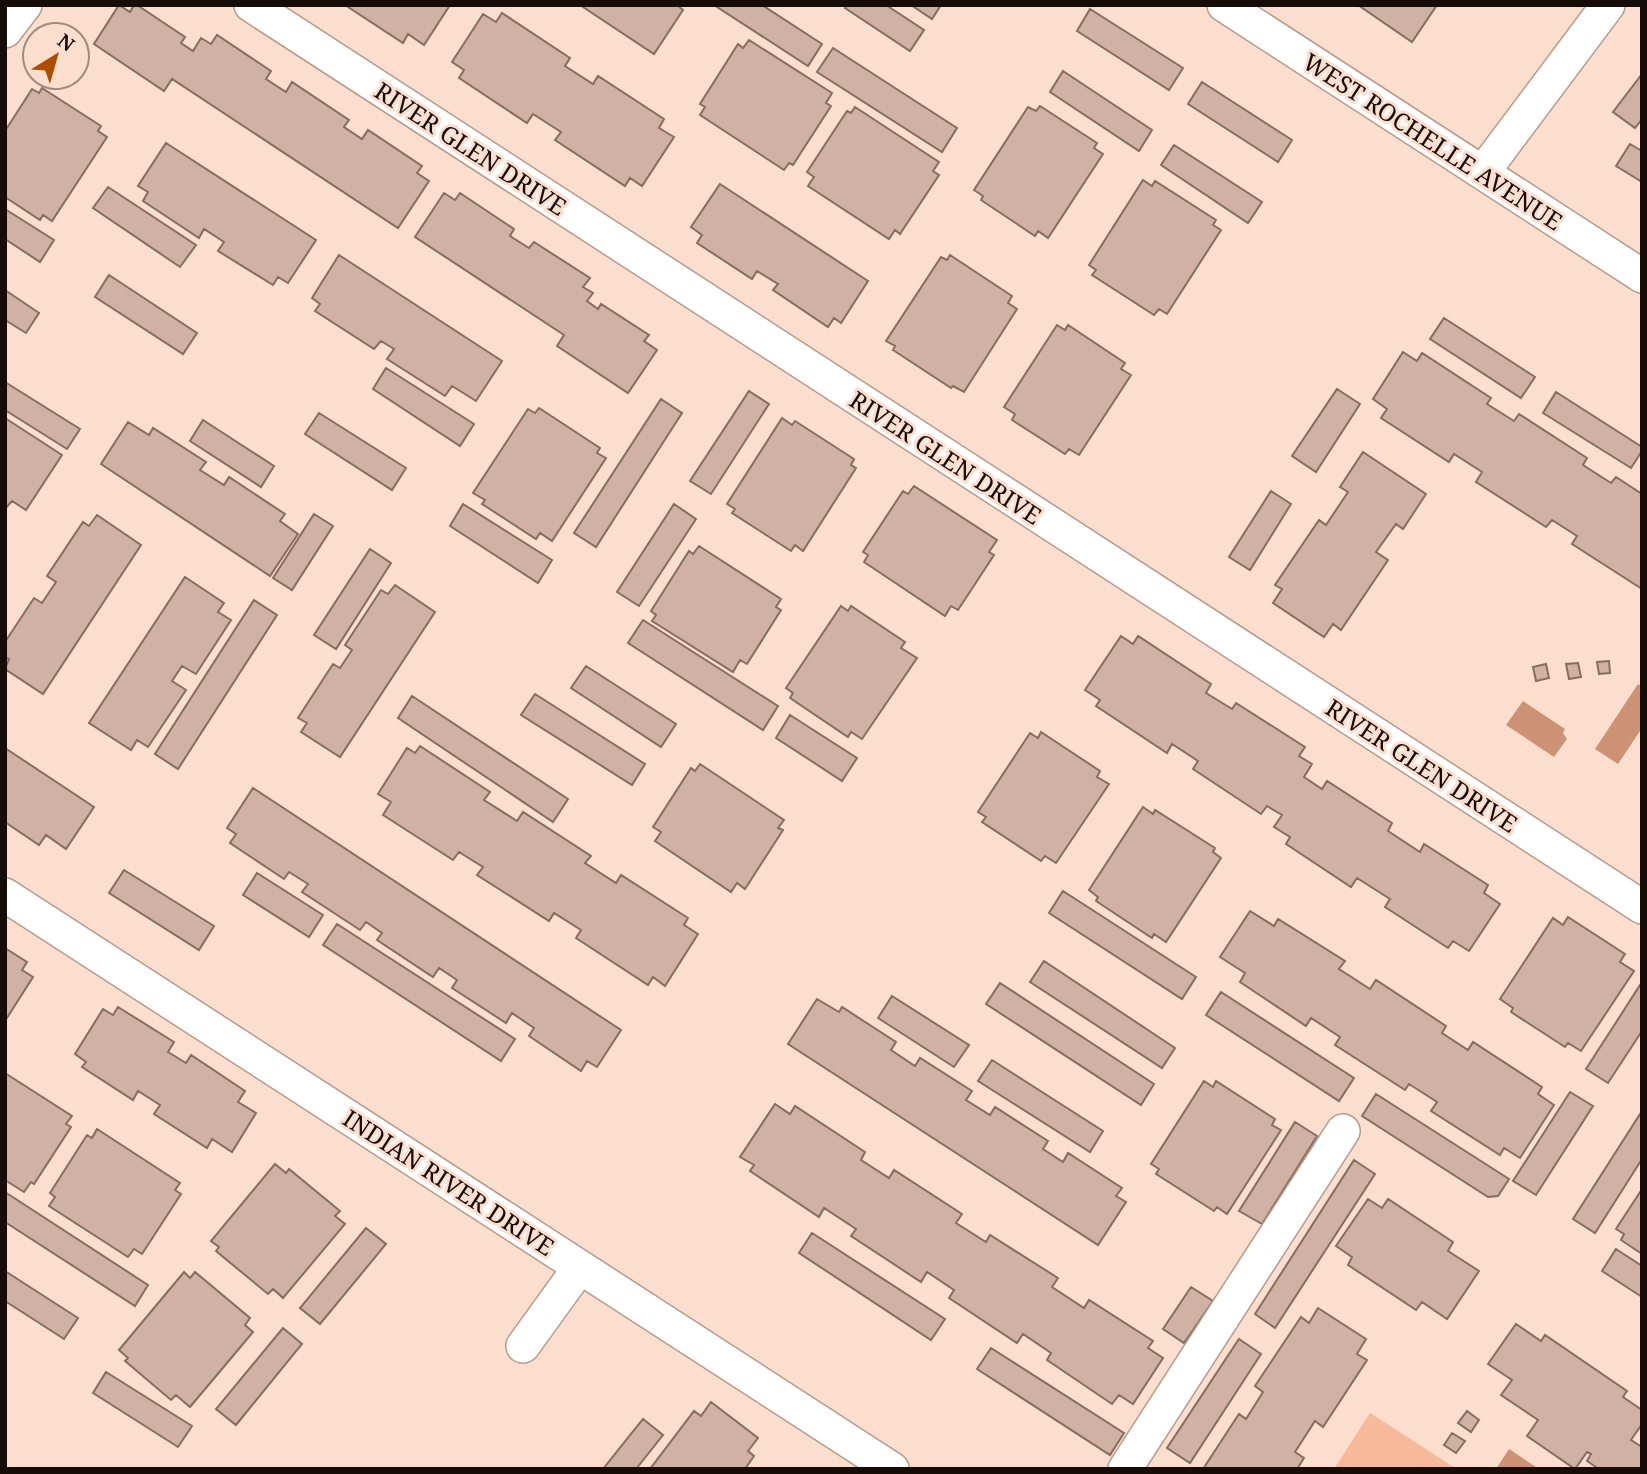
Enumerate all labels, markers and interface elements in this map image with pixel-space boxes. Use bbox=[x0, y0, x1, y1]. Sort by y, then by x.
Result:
north arrow bbox=[21, 21, 91, 91]
text: N bbox=[52, 28, 80, 57]
street label: WEST ROCHELLE AVENUE bbox=[1297, 45, 1569, 237]
street label: RIVER GLEN DRIVE bbox=[369, 74, 573, 222]
street label: RIVER GLEN DRIVE bbox=[844, 383, 1048, 531]
street label: RIVER GLEN DRIVE bbox=[1320, 691, 1524, 839]
street label: INDIAN RIVER DRIVE bbox=[337, 1101, 561, 1263]

